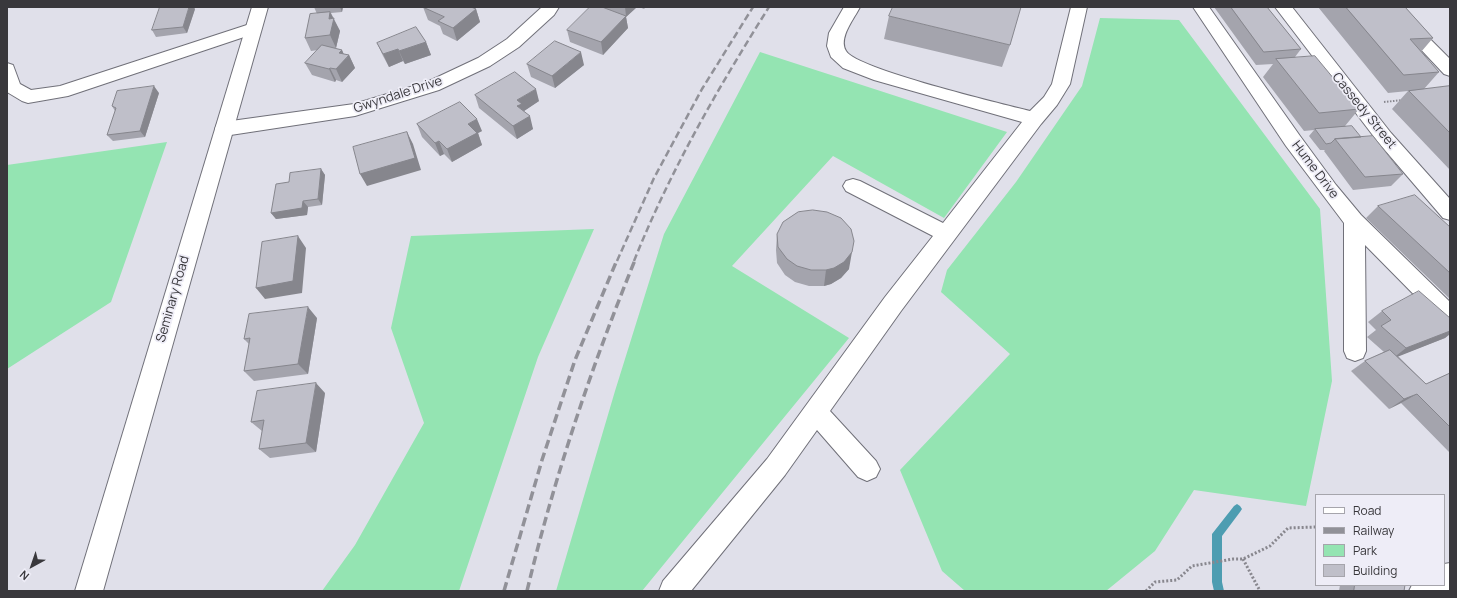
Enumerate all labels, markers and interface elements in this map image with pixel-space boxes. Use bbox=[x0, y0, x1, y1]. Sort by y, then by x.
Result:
street label: Cassedy Street bbox=[1329, 70, 1399, 152]
street label: Gwyndale Drive bbox=[352, 73, 444, 117]
street label: Hume Drive bbox=[1288, 138, 1342, 202]
street label: Seminary Road bbox=[153, 254, 193, 344]
legend bbox=[1315, 494, 1445, 586]
text: Road bbox=[1353, 502, 1381, 519]
text: Railway bbox=[1353, 522, 1394, 539]
text: Park bbox=[1353, 542, 1377, 559]
north arrow bbox=[12, 546, 52, 586]
text: Building bbox=[1353, 562, 1397, 579]
text: N bbox=[16, 567, 32, 584]

